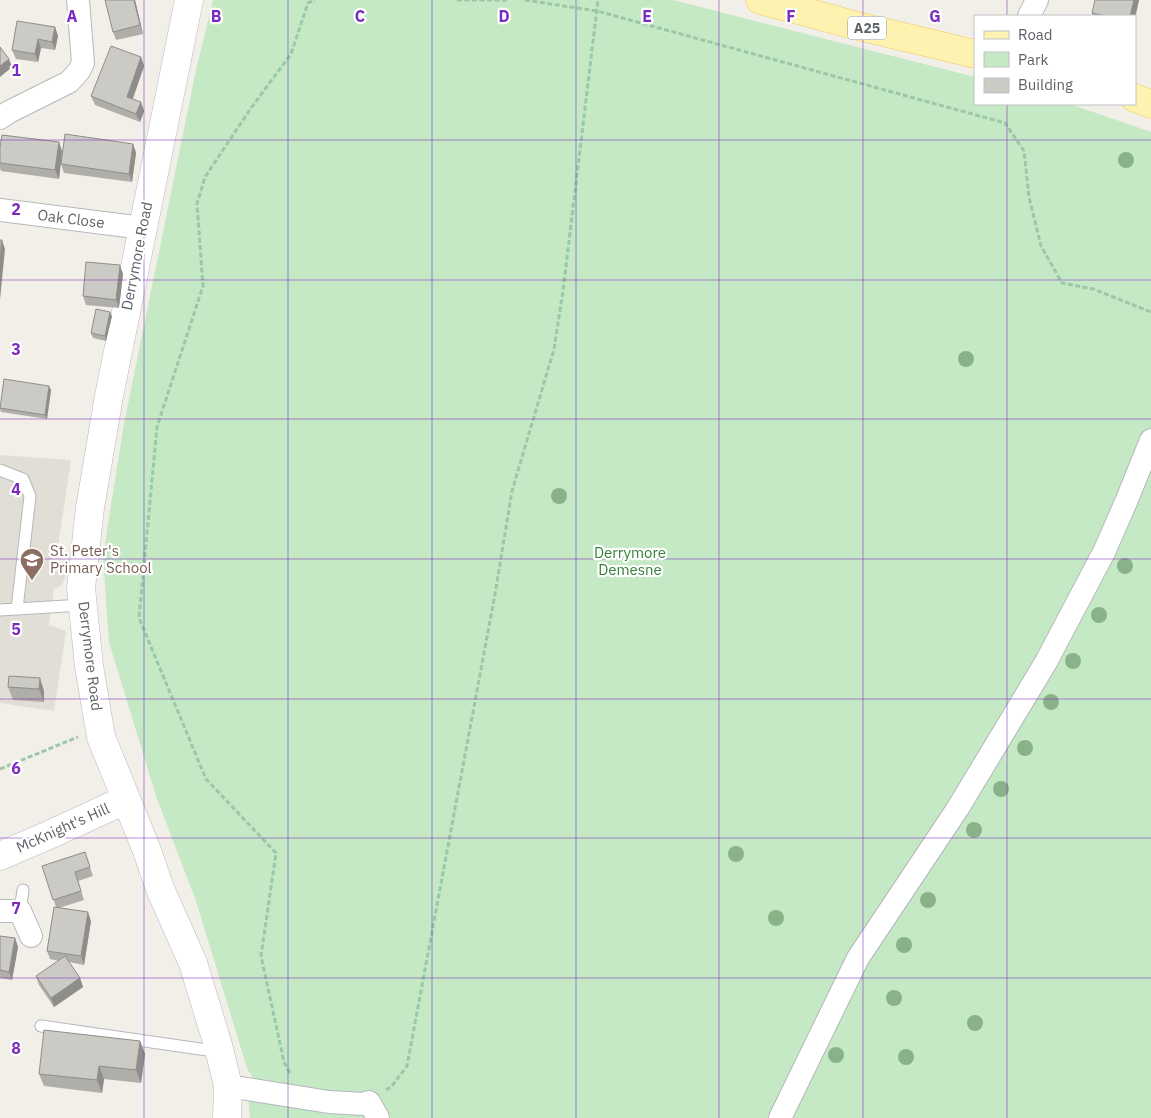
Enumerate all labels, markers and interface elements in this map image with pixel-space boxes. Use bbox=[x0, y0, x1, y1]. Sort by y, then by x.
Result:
text: A bbox=[67, 6, 78, 26]
text: B bbox=[211, 6, 222, 26]
text: C bbox=[355, 6, 365, 26]
text: D bbox=[498, 6, 510, 26]
text: E bbox=[642, 6, 652, 26]
text: F bbox=[786, 6, 796, 26]
text: G bbox=[929, 6, 941, 26]
legend bbox=[974, 15, 1136, 105]
road number: A25 bbox=[848, 16, 886, 40]
text: Road bbox=[1018, 25, 1053, 44]
text: Park bbox=[1018, 50, 1048, 69]
text: 1 bbox=[11, 60, 21, 80]
text: Building bbox=[1018, 75, 1073, 94]
text: 2 bbox=[11, 199, 21, 219]
street label: Derrymore Road bbox=[117, 200, 156, 312]
street label: Oak Close bbox=[36, 205, 106, 232]
text: 3 bbox=[11, 339, 21, 359]
text: 4 bbox=[11, 479, 21, 499]
place label: St. Peter's Primary School bbox=[50, 541, 152, 577]
park label: Derrymore Demesne bbox=[594, 543, 666, 579]
school or university icon: St. Peter's Primary School bbox=[19, 547, 45, 581]
street label: Derrymore Road bbox=[74, 600, 107, 712]
text: 5 bbox=[11, 619, 21, 639]
text: 6 bbox=[11, 758, 21, 778]
street label: McKnight's Hill bbox=[13, 799, 112, 857]
text: 7 bbox=[11, 898, 21, 918]
text: 8 bbox=[11, 1038, 21, 1058]

